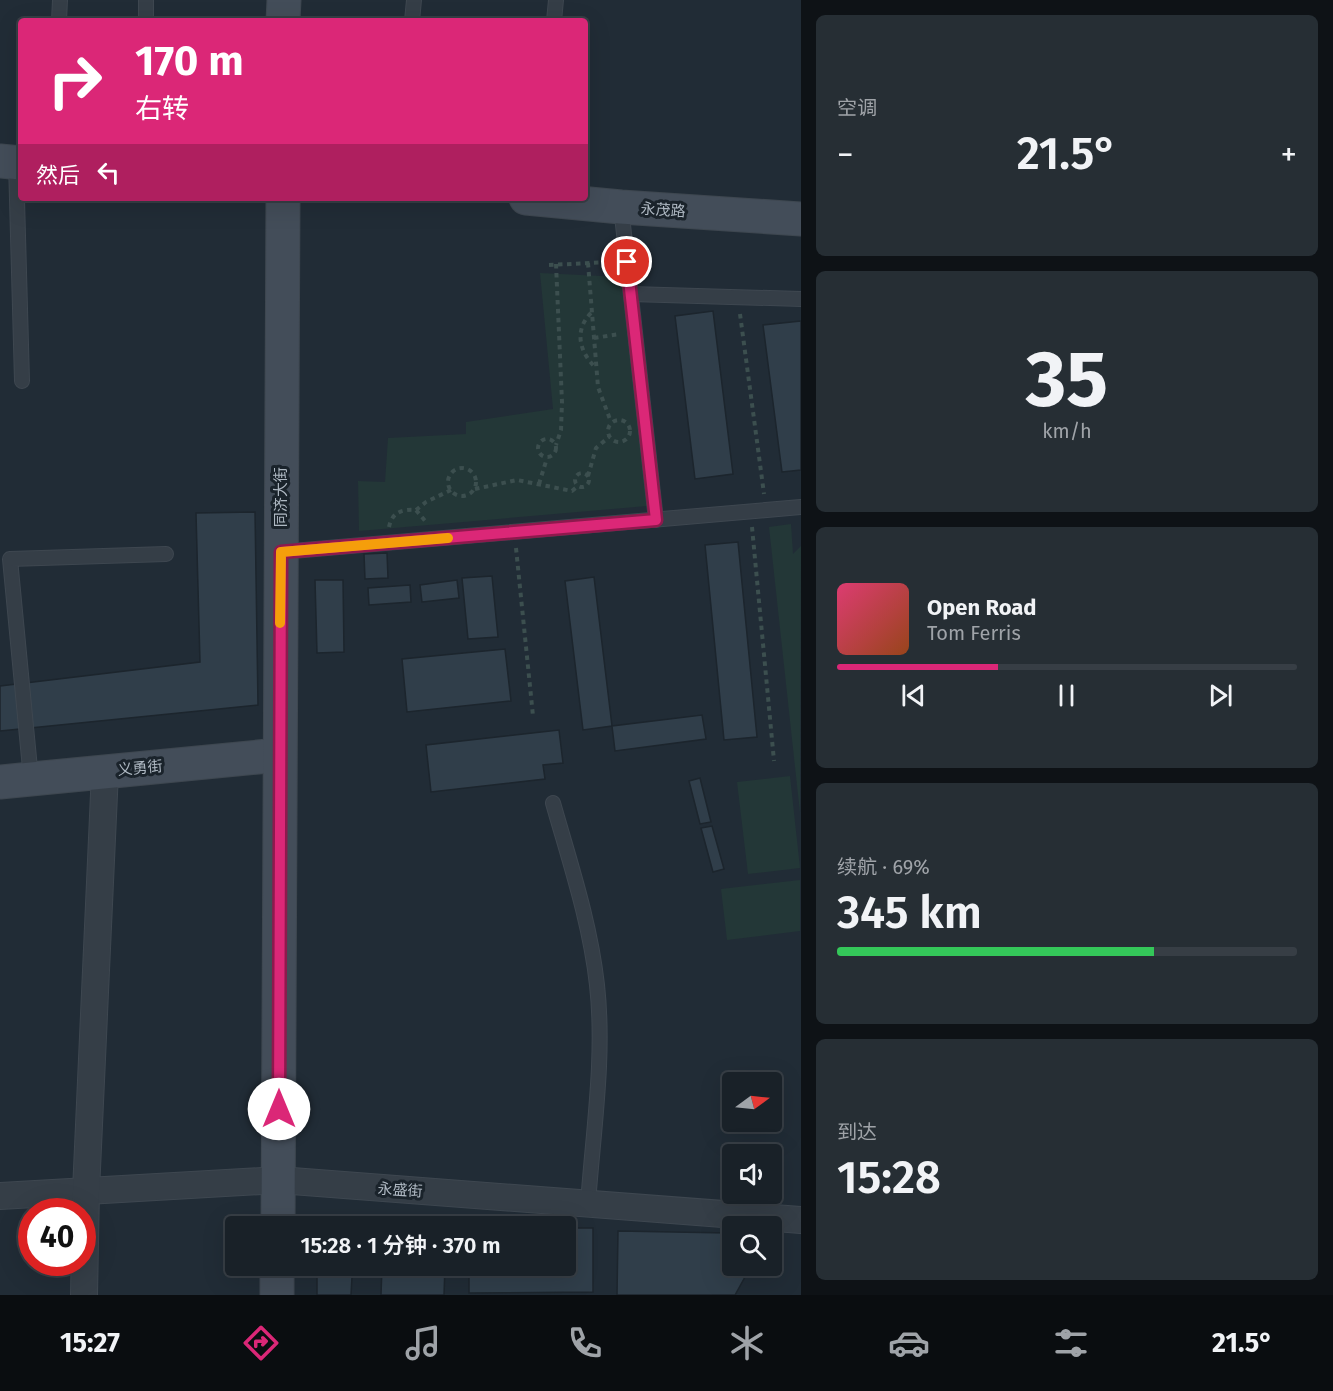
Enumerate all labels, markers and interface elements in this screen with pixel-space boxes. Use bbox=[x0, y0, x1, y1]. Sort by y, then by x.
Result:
text: 170 m bbox=[135, 36, 244, 86]
icon: right bbox=[36, 42, 114, 120]
text: 右转 bbox=[135, 93, 189, 125]
text: 空调 bbox=[837, 96, 877, 120]
text: 21.5° bbox=[1017, 127, 1117, 181]
text: − bbox=[837, 135, 854, 175]
text: + bbox=[1281, 135, 1297, 175]
icon: left bbox=[92, 156, 125, 189]
text: 然后 bbox=[36, 162, 80, 189]
street label: 永茂路 bbox=[640, 199, 686, 221]
pin bbox=[601, 236, 652, 287]
icon: arrive bbox=[610, 245, 643, 278]
text: 35 bbox=[1026, 333, 1108, 427]
text: km/h bbox=[1042, 419, 1092, 443]
street label: 同济大街 bbox=[272, 467, 290, 527]
text: Open Road bbox=[927, 594, 1037, 621]
text: Tom Ferris bbox=[927, 621, 1021, 645]
icon: previous bbox=[897, 679, 930, 712]
icon: pause bbox=[1050, 679, 1083, 712]
icon: next bbox=[1204, 679, 1237, 712]
street label: 义勇街 bbox=[117, 757, 163, 779]
text: 续航 · 69% bbox=[837, 855, 930, 879]
text: 345 km bbox=[837, 886, 982, 940]
north arrow bbox=[722, 1072, 782, 1132]
map controls bbox=[722, 1072, 782, 1276]
position arrow bbox=[247, 1077, 311, 1141]
text: 到达 bbox=[837, 1120, 877, 1144]
button: sound bbox=[722, 1144, 782, 1204]
text: 15:28 bbox=[837, 1151, 941, 1205]
street label: 永盛街 bbox=[377, 1179, 423, 1201]
speed limit sign: 40 bbox=[18, 1198, 96, 1276]
button: search bbox=[722, 1216, 782, 1276]
text: 15:28 · 1 分钟 · 370 m bbox=[300, 1232, 501, 1259]
icon: directions bbox=[240, 1322, 282, 1364]
icon: music bbox=[402, 1322, 444, 1364]
icon: phone bbox=[564, 1322, 606, 1364]
icon: climate bbox=[726, 1322, 768, 1364]
icon: car bbox=[888, 1322, 930, 1364]
icon: filters bbox=[1050, 1322, 1092, 1364]
text: 15:27 bbox=[60, 1327, 120, 1359]
text: 21.5° bbox=[1212, 1327, 1273, 1359]

